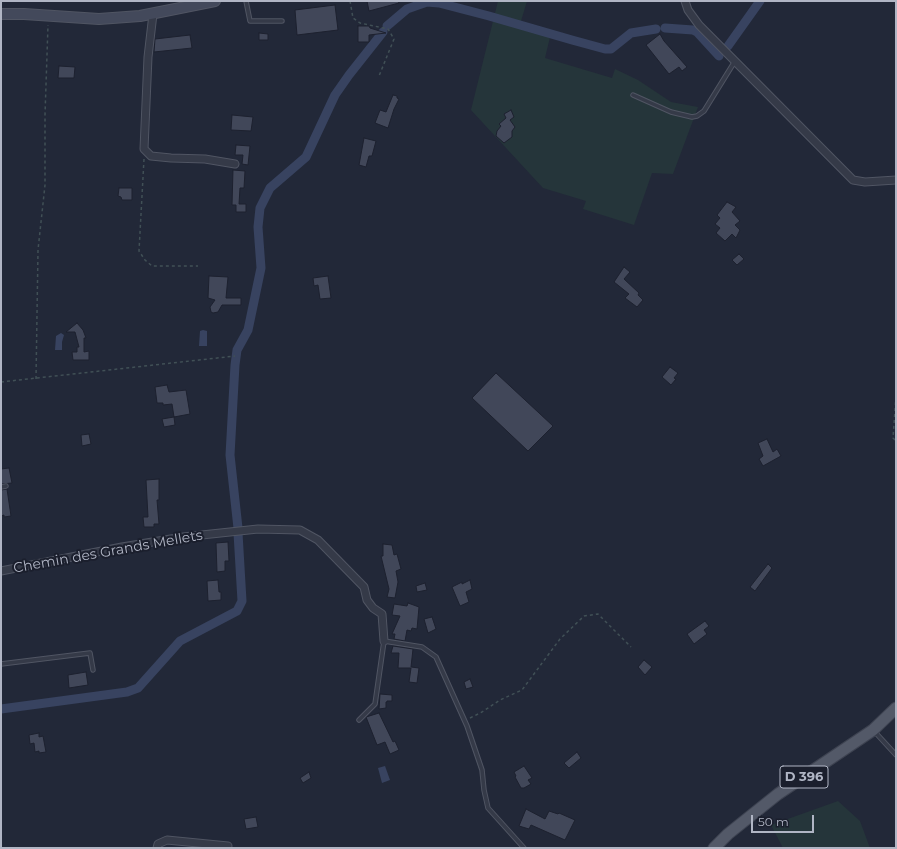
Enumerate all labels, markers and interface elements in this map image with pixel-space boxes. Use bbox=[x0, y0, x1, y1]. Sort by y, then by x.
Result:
street label: Chemin des Grands Mellets bbox=[12, 527, 204, 577]
road number: D 396 bbox=[780, 766, 828, 788]
scale bar bbox=[753, 807, 816, 833]
text: 50 m bbox=[758, 814, 789, 829]

